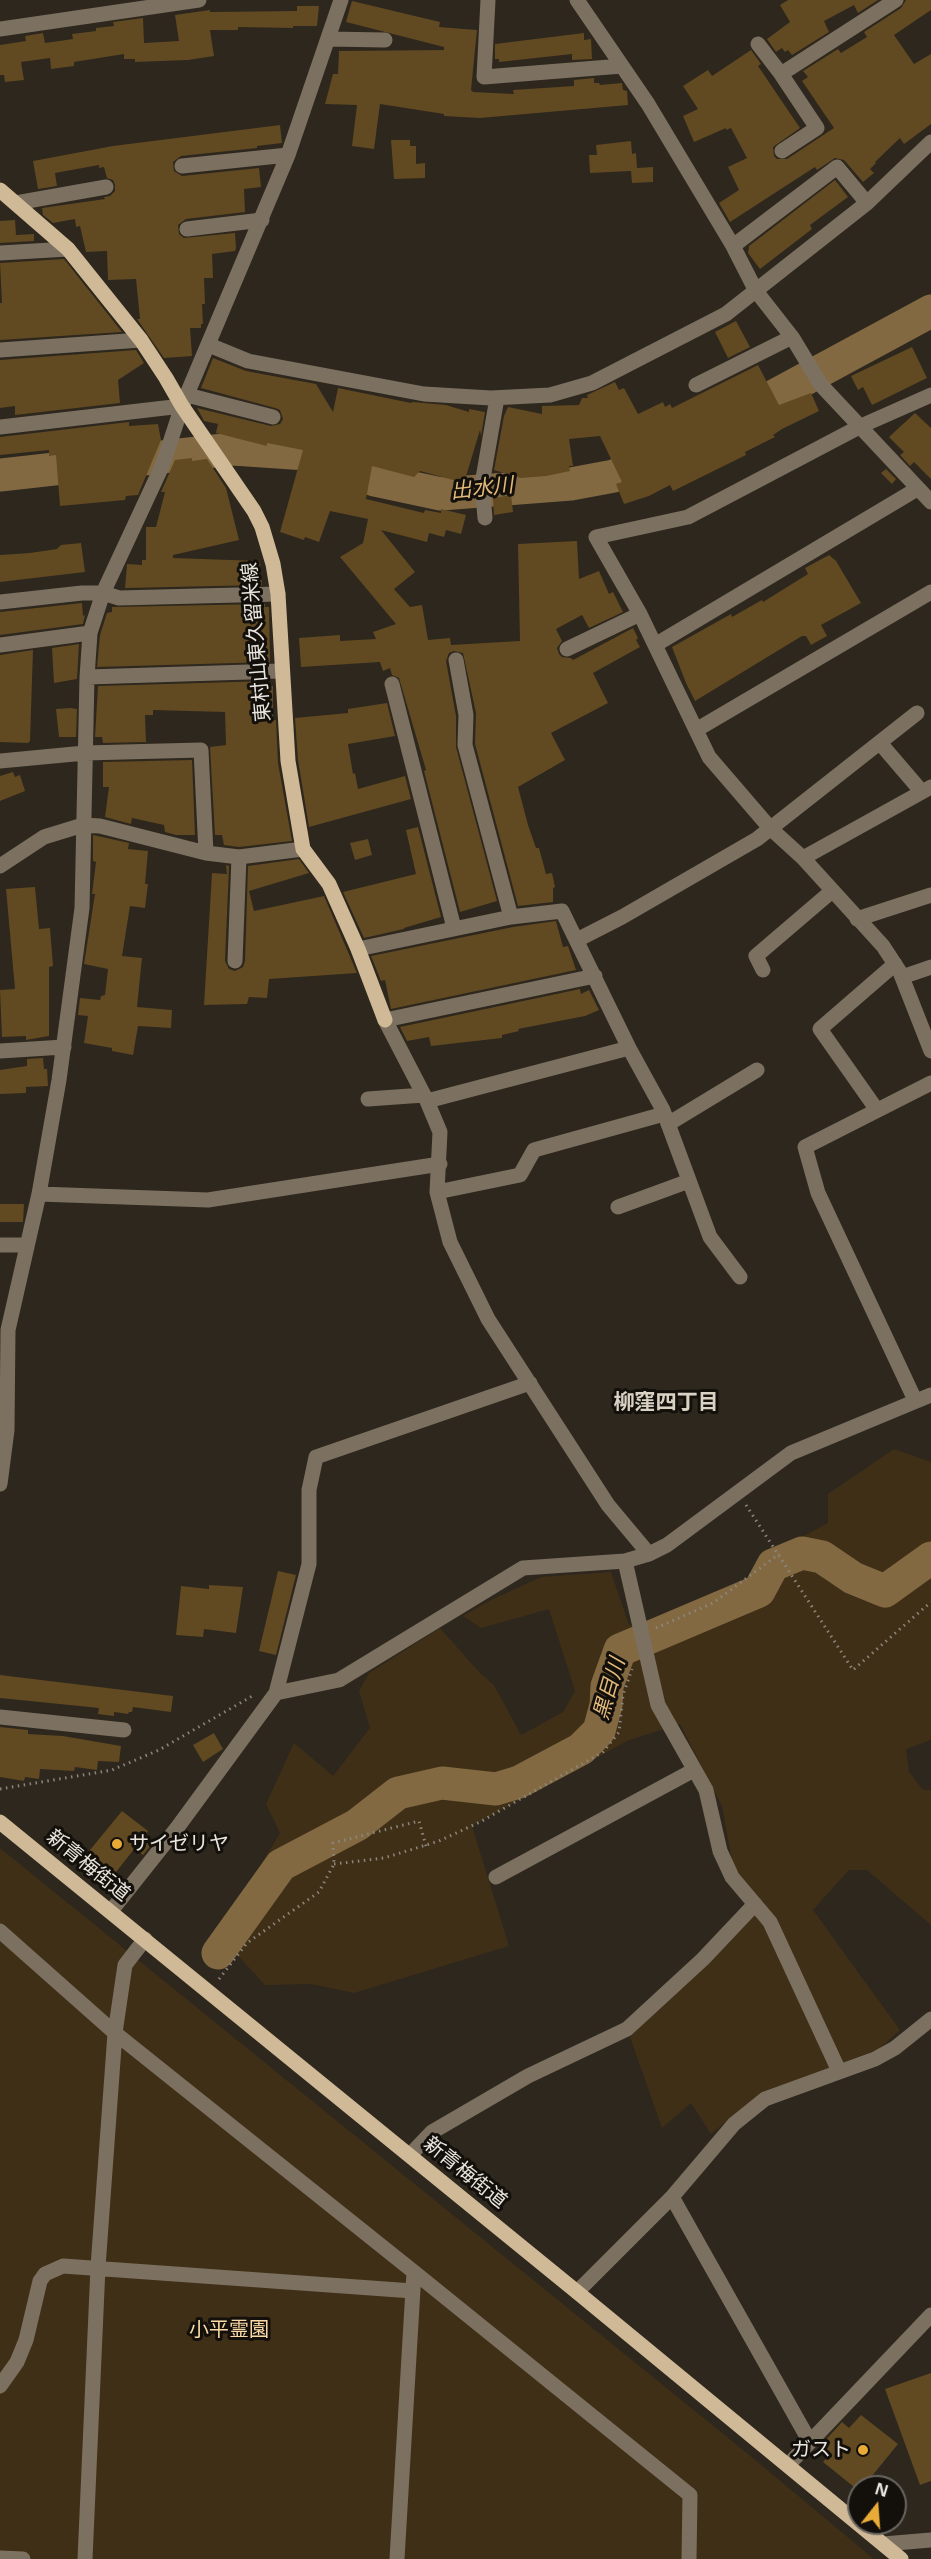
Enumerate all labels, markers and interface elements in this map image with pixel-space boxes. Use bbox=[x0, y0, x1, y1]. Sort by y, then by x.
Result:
water label: 出水川 bbox=[449, 473, 515, 505]
street label: 東村山東久留米線 bbox=[238, 561, 276, 723]
district label: 柳窪四丁目 bbox=[614, 1390, 718, 1416]
water label: 黒目川 bbox=[589, 1655, 631, 1723]
street label: 新青梅街道 bbox=[42, 1825, 134, 1907]
place label: サイゼリヤ bbox=[129, 1832, 229, 1856]
marker: サイゼリヤ bbox=[110, 1837, 124, 1851]
street label: 新青梅街道 bbox=[419, 2132, 511, 2214]
park label: 小平霊園 bbox=[189, 2318, 269, 2342]
place label: ガスト bbox=[791, 2438, 851, 2462]
marker: ガスト bbox=[856, 2443, 870, 2457]
north arrow bbox=[847, 2475, 907, 2535]
text: N bbox=[872, 2477, 891, 2502]

